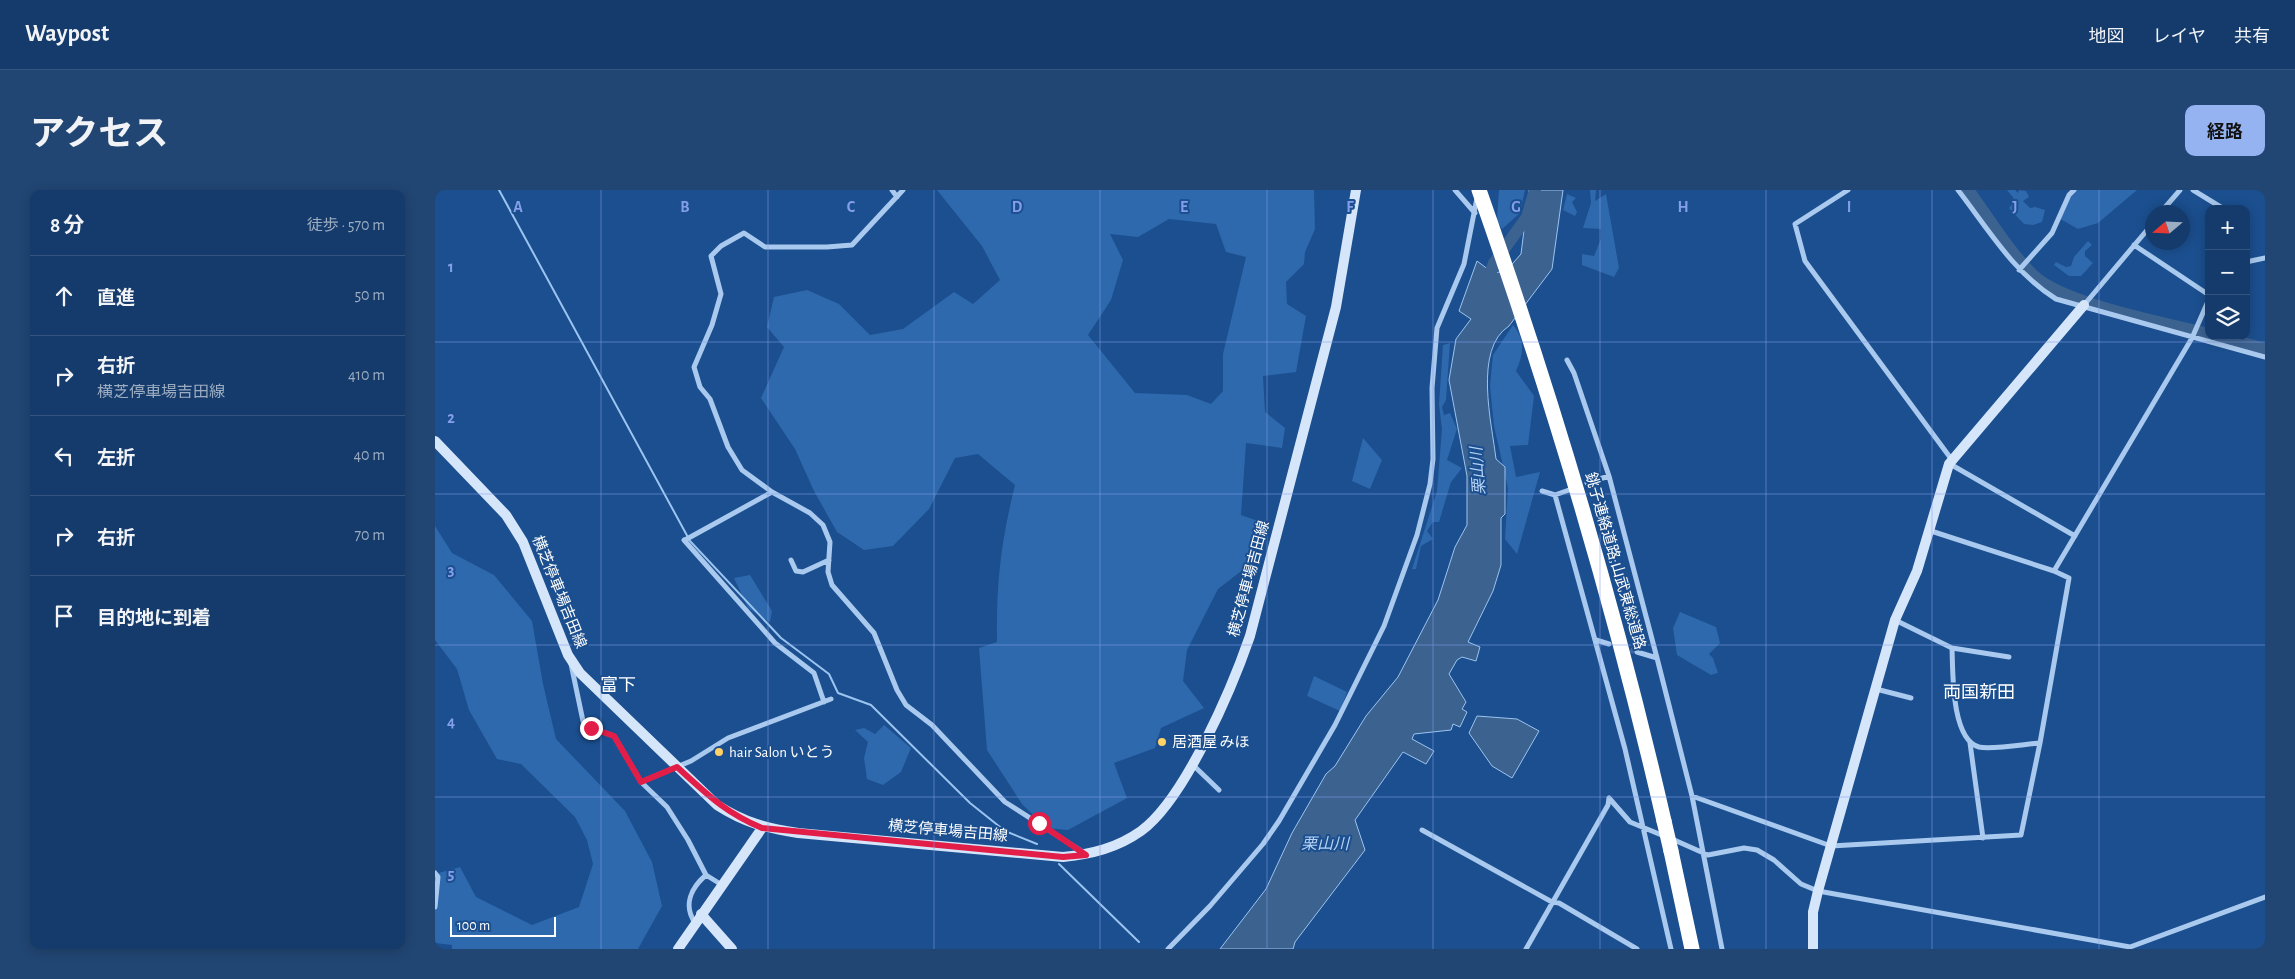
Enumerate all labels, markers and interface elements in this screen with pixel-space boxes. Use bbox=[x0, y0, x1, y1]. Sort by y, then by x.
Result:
text: Waypost bbox=[25, 22, 109, 46]
text: 地図 bbox=[2089, 28, 2125, 46]
text: レイヤ bbox=[2153, 28, 2206, 46]
text: 共有 bbox=[2234, 28, 2270, 46]
button: 経路 bbox=[2185, 105, 2265, 156]
text: アクセス bbox=[30, 117, 168, 152]
text: A bbox=[513, 199, 523, 215]
text: B bbox=[680, 199, 690, 215]
text: C bbox=[847, 199, 856, 215]
text: D bbox=[1012, 199, 1023, 215]
text: E bbox=[1180, 199, 1188, 215]
text: F bbox=[1346, 199, 1354, 215]
text: G bbox=[1511, 199, 1521, 215]
text: H bbox=[1677, 199, 1689, 215]
text: I bbox=[1847, 199, 1851, 215]
text: J bbox=[2012, 199, 2018, 215]
north arrow bbox=[2145, 205, 2190, 250]
map controls bbox=[2205, 205, 2250, 340]
button: + bbox=[2205, 205, 2250, 250]
text: 8 分 bbox=[50, 215, 85, 236]
text: 徒歩 · 570 m bbox=[307, 217, 385, 233]
button: − bbox=[2205, 250, 2250, 295]
text: 1 bbox=[448, 259, 454, 275]
icon: ahead bbox=[50, 282, 78, 310]
text: 50 m bbox=[354, 287, 385, 303]
text: 直進 bbox=[97, 289, 135, 308]
button: layers bbox=[2205, 295, 2250, 340]
text: 右折 bbox=[97, 357, 135, 376]
icon: right bbox=[50, 362, 78, 390]
text: 410 m bbox=[348, 367, 385, 383]
text: 横芝停車場吉田線 bbox=[97, 384, 225, 400]
text: 2 bbox=[447, 410, 455, 426]
icon: left bbox=[50, 442, 78, 470]
water label: 栗山川 bbox=[1467, 445, 1488, 496]
text: 40 m bbox=[353, 447, 385, 463]
text: 左折 bbox=[97, 449, 135, 468]
street label: 銚子連絡道路;山武東総道路 bbox=[1583, 470, 1648, 651]
street label: 横芝停車場吉田線 bbox=[1225, 519, 1272, 639]
icon: right bbox=[50, 522, 78, 550]
text: 70 m bbox=[354, 527, 385, 543]
text: 右折 bbox=[97, 529, 135, 548]
street label: 横芝停車場吉田線 bbox=[530, 533, 589, 650]
text: 3 bbox=[448, 562, 455, 578]
icon: arrive bbox=[50, 602, 78, 630]
text: 目的地に到着 bbox=[97, 609, 211, 628]
district label: 富下 bbox=[600, 676, 636, 695]
district label: 両国新田 bbox=[1943, 683, 2015, 702]
text: 4 bbox=[447, 714, 455, 730]
route end bbox=[580, 717, 603, 740]
place label: 居酒屋 みほ bbox=[1172, 734, 1249, 750]
marker: 居酒屋 みほ bbox=[1156, 736, 1168, 748]
place label: hair Salon いとう bbox=[729, 745, 835, 760]
marker: hair Salon いとう bbox=[713, 746, 725, 758]
route start bbox=[1028, 812, 1051, 835]
street label: 横芝停車場吉田線 bbox=[888, 817, 1009, 844]
water label: 栗山川 bbox=[1301, 835, 1351, 852]
text: 5 bbox=[448, 866, 455, 882]
scale bar bbox=[450, 914, 556, 937]
text: 100 m bbox=[457, 919, 490, 933]

